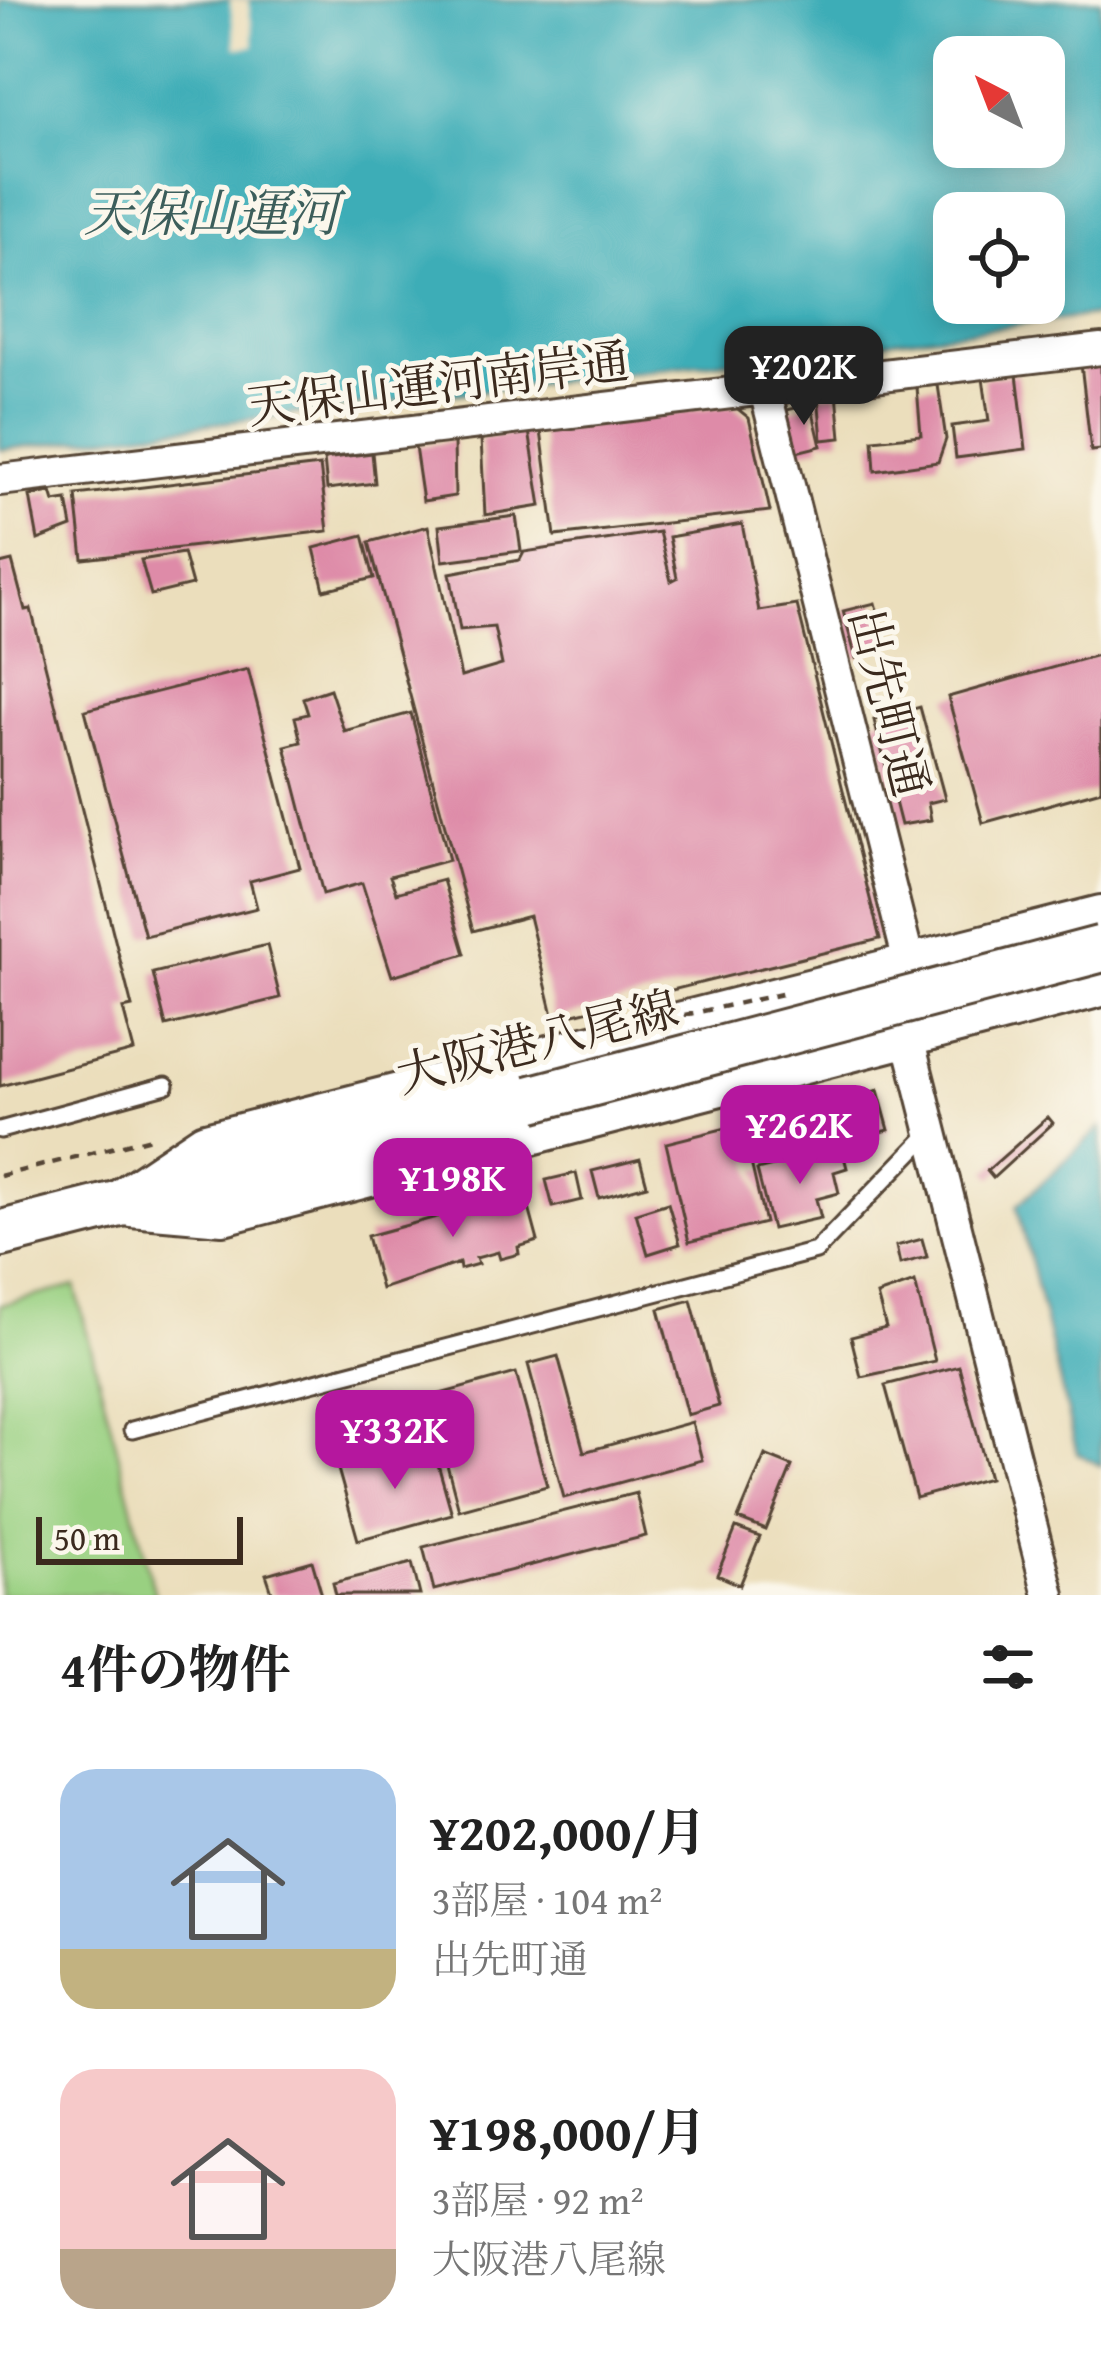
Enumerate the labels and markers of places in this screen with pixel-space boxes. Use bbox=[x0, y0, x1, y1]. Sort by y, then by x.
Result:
pin: ¥202K bbox=[720, 326, 888, 428]
pin: ¥262K bbox=[716, 1085, 884, 1187]
pin: ¥198K bbox=[369, 1138, 537, 1240]
pin: ¥332K bbox=[311, 1390, 479, 1492]

